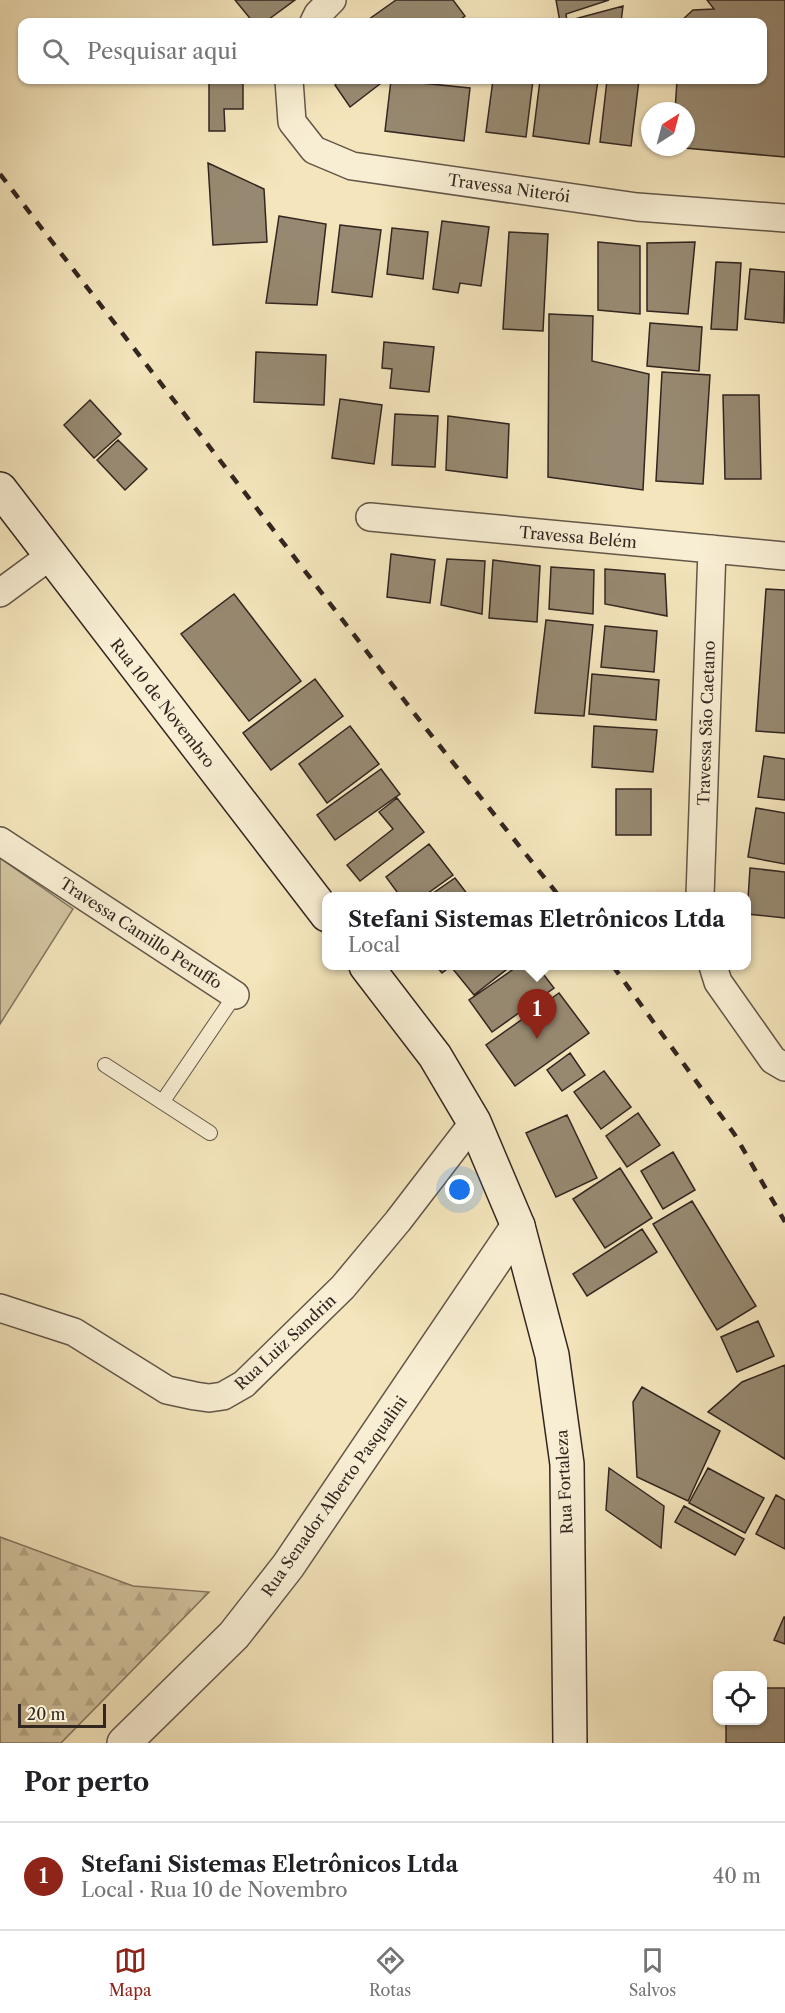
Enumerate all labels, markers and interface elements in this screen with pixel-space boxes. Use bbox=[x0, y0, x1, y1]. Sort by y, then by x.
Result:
search box bbox=[18, 18, 767, 84]
icon: search bbox=[39, 35, 72, 68]
text: Pesquisar aqui bbox=[87, 38, 237, 65]
north arrow bbox=[641, 102, 695, 156]
street label: Travessa Niterói bbox=[447, 170, 571, 206]
street label: Travessa Belém bbox=[518, 522, 638, 552]
street label: Rua 10 de Novembro bbox=[106, 634, 220, 772]
street label: Travessa São Caetano bbox=[693, 640, 719, 806]
street label: Travessa Camillo Peruffo bbox=[56, 873, 226, 993]
popup bbox=[322, 892, 751, 970]
text: Stefani Sistemas Eletrônicos Ltda bbox=[348, 906, 725, 933]
text: Local bbox=[348, 933, 400, 957]
pin: 1 bbox=[518, 990, 556, 1039]
your location bbox=[445, 1175, 474, 1204]
street label: Rua Luiz Sandrin bbox=[230, 1290, 340, 1394]
street label: Rua Senador Alberto Pasqualini bbox=[257, 1392, 411, 1600]
street label: Rua Fortaleza bbox=[551, 1429, 577, 1535]
map controls bbox=[713, 1671, 767, 1725]
button: locate bbox=[713, 1671, 767, 1725]
scale bar bbox=[18, 1701, 106, 1728]
text: 20 m bbox=[27, 1704, 66, 1724]
text: Por perto bbox=[24, 1766, 149, 1798]
text: Stefani Sistemas Eletrônicos Ltda bbox=[81, 1851, 458, 1878]
text: 1 bbox=[39, 1864, 48, 1888]
text: 40 m bbox=[713, 1864, 761, 1888]
text: Local · Rua 10 de Novembro bbox=[81, 1878, 348, 1902]
tab: Mapa bbox=[109, 1944, 151, 2000]
tab: Rotas bbox=[369, 1944, 411, 2000]
tab: Salvos bbox=[629, 1944, 676, 2000]

